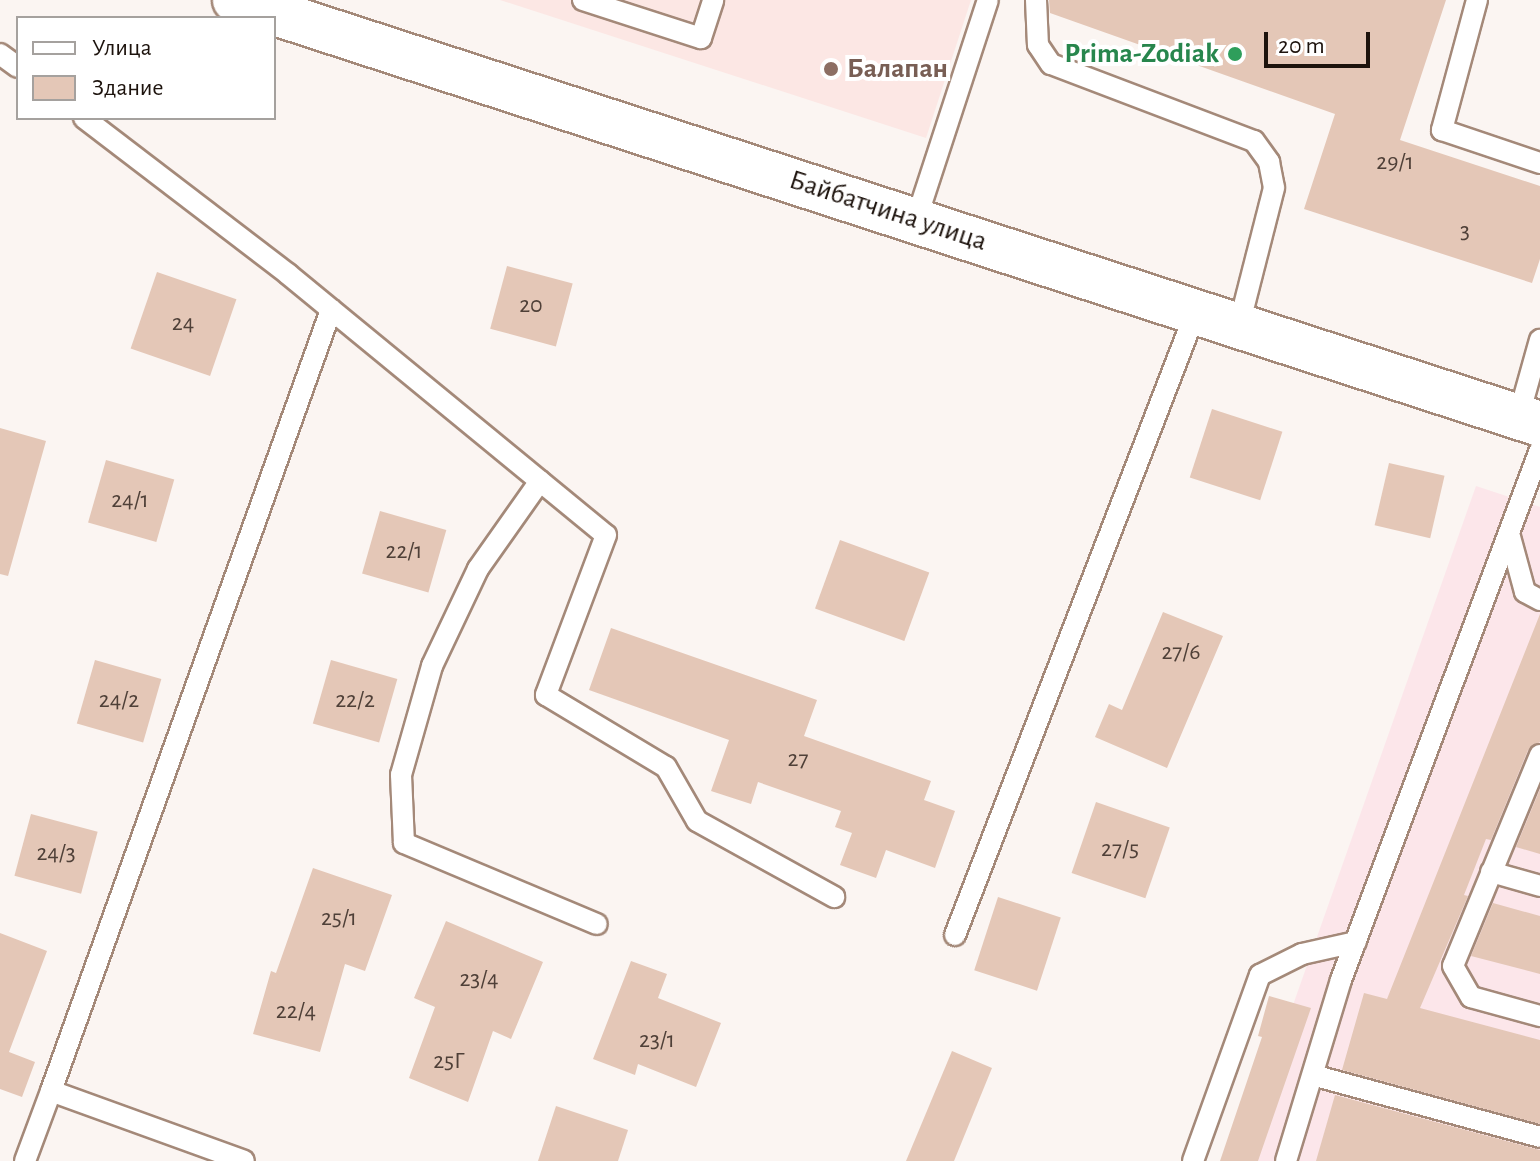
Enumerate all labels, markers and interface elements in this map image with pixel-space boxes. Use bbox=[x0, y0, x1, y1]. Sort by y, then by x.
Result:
legend bbox=[16, 16, 276, 120]
scale bar bbox=[1268, 16, 1374, 66]
text: 20 m bbox=[1278, 34, 1325, 58]
text: Улица bbox=[92, 36, 152, 60]
place label: Prima-Zodiak bbox=[1065, 37, 1219, 71]
marker: Prima-Zodiak bbox=[1226, 45, 1244, 63]
place label: Балапан bbox=[847, 52, 948, 86]
marker: Балапан bbox=[822, 60, 840, 78]
text: Здание bbox=[92, 76, 163, 100]
house number: 29/1 bbox=[1376, 149, 1414, 177]
street label: Байбатчина улица bbox=[785, 163, 991, 259]
house number: 3 bbox=[1460, 218, 1470, 246]
house number: 20 bbox=[519, 292, 543, 320]
house number: 24 bbox=[172, 310, 194, 338]
house number: 24/1 bbox=[111, 487, 149, 515]
house number: 22/1 bbox=[386, 538, 422, 566]
house number: 27/6 bbox=[1161, 639, 1201, 667]
house number: 24/2 bbox=[99, 687, 139, 715]
house number: 22/2 bbox=[335, 687, 375, 715]
house number: 27 bbox=[788, 746, 808, 774]
house number: 27/5 bbox=[1101, 836, 1139, 864]
house number: 24/3 bbox=[36, 840, 76, 868]
house number: 25/1 bbox=[321, 905, 357, 933]
house number: 23/4 bbox=[459, 966, 499, 994]
house number: 22/4 bbox=[276, 998, 316, 1026]
house number: 23/1 bbox=[639, 1027, 675, 1055]
house number: 25Г bbox=[433, 1048, 465, 1076]

